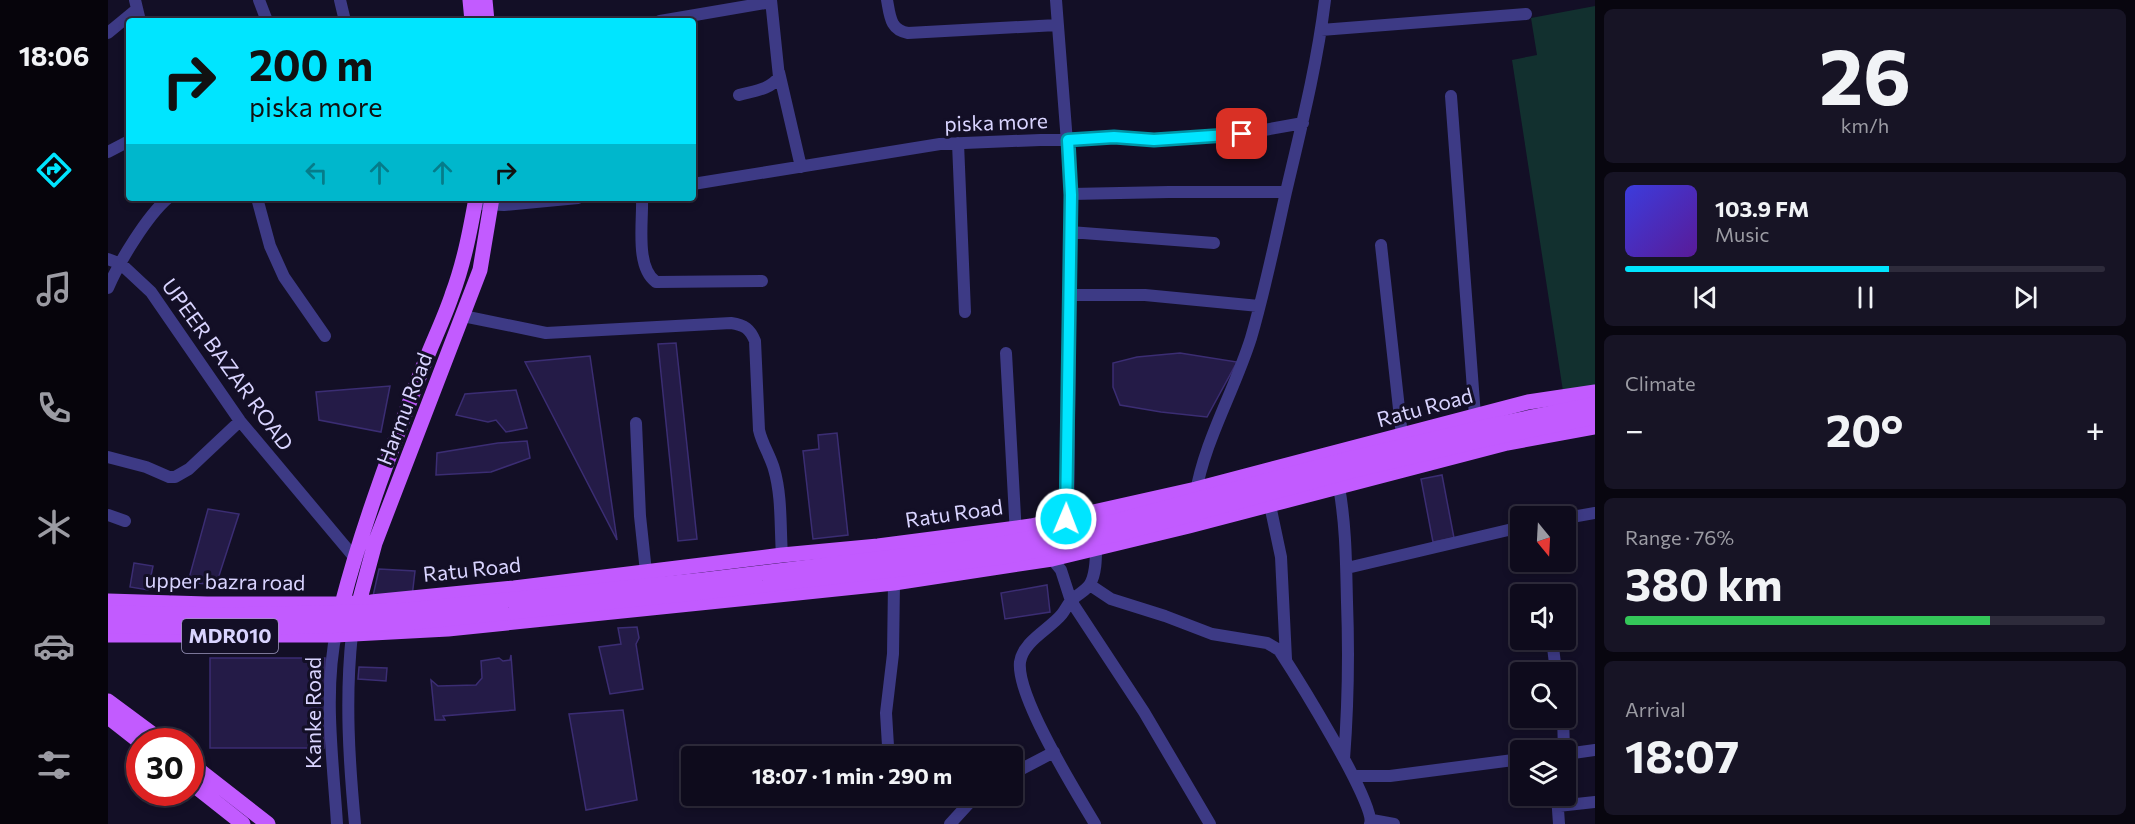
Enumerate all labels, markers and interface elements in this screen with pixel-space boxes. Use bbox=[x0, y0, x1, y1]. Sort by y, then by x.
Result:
text: 26 bbox=[1819, 26, 1911, 121]
text: 200 m bbox=[249, 38, 373, 90]
text: 18:06 bbox=[19, 39, 89, 72]
icon: right bbox=[150, 42, 228, 120]
text: piska more bbox=[249, 90, 382, 123]
street label: piska more bbox=[944, 107, 1048, 136]
pin bbox=[1216, 108, 1267, 159]
text: km/h bbox=[1841, 113, 1889, 137]
icon: arrive bbox=[1225, 117, 1258, 150]
icon: directions bbox=[33, 149, 75, 191]
icon: left bbox=[300, 156, 333, 189]
icon: ahead bbox=[363, 156, 396, 189]
icon: ahead bbox=[426, 156, 459, 189]
icon: right bbox=[489, 156, 522, 189]
text: 103.9 FM bbox=[1715, 195, 1809, 222]
text: Music bbox=[1715, 222, 1769, 246]
icon: music bbox=[33, 268, 75, 310]
street label: UPEER BAZAR ROAD bbox=[157, 273, 299, 455]
icon: previous bbox=[1689, 281, 1722, 314]
icon: pause bbox=[1849, 281, 1882, 314]
icon: next bbox=[2009, 281, 2042, 314]
street label: Harmu Road bbox=[371, 349, 436, 468]
text: Climate bbox=[1625, 371, 1695, 395]
street label: Ratu Road bbox=[1374, 382, 1475, 431]
icon: phone bbox=[33, 387, 75, 429]
text: 20° bbox=[1826, 401, 1904, 456]
text: − bbox=[1625, 408, 1644, 449]
text: + bbox=[2086, 408, 2105, 449]
position arrow bbox=[1034, 487, 1098, 551]
street label: Ratu Road bbox=[903, 493, 1004, 532]
icon: climate bbox=[33, 506, 75, 548]
north arrow bbox=[1510, 506, 1576, 572]
map controls bbox=[1510, 506, 1576, 806]
text: Range · 76% bbox=[1625, 525, 1734, 549]
street label: Ratu Road bbox=[422, 551, 522, 586]
text: 380 km bbox=[1625, 555, 1783, 610]
street label: upper bazra road bbox=[144, 567, 306, 594]
button: sound bbox=[1510, 584, 1576, 650]
road number: MDR010 bbox=[182, 619, 278, 653]
icon: car bbox=[33, 625, 75, 667]
street label: Kanke Road bbox=[300, 657, 325, 769]
button: search bbox=[1510, 662, 1576, 728]
text: Arrival bbox=[1625, 697, 1686, 721]
text: 18:07 bbox=[1625, 727, 1739, 782]
speed limit sign: 30 bbox=[126, 728, 204, 806]
button: layers bbox=[1510, 740, 1576, 806]
icon: filters bbox=[33, 744, 75, 786]
text: 18:07 · 1 min · 290 m bbox=[752, 762, 952, 789]

